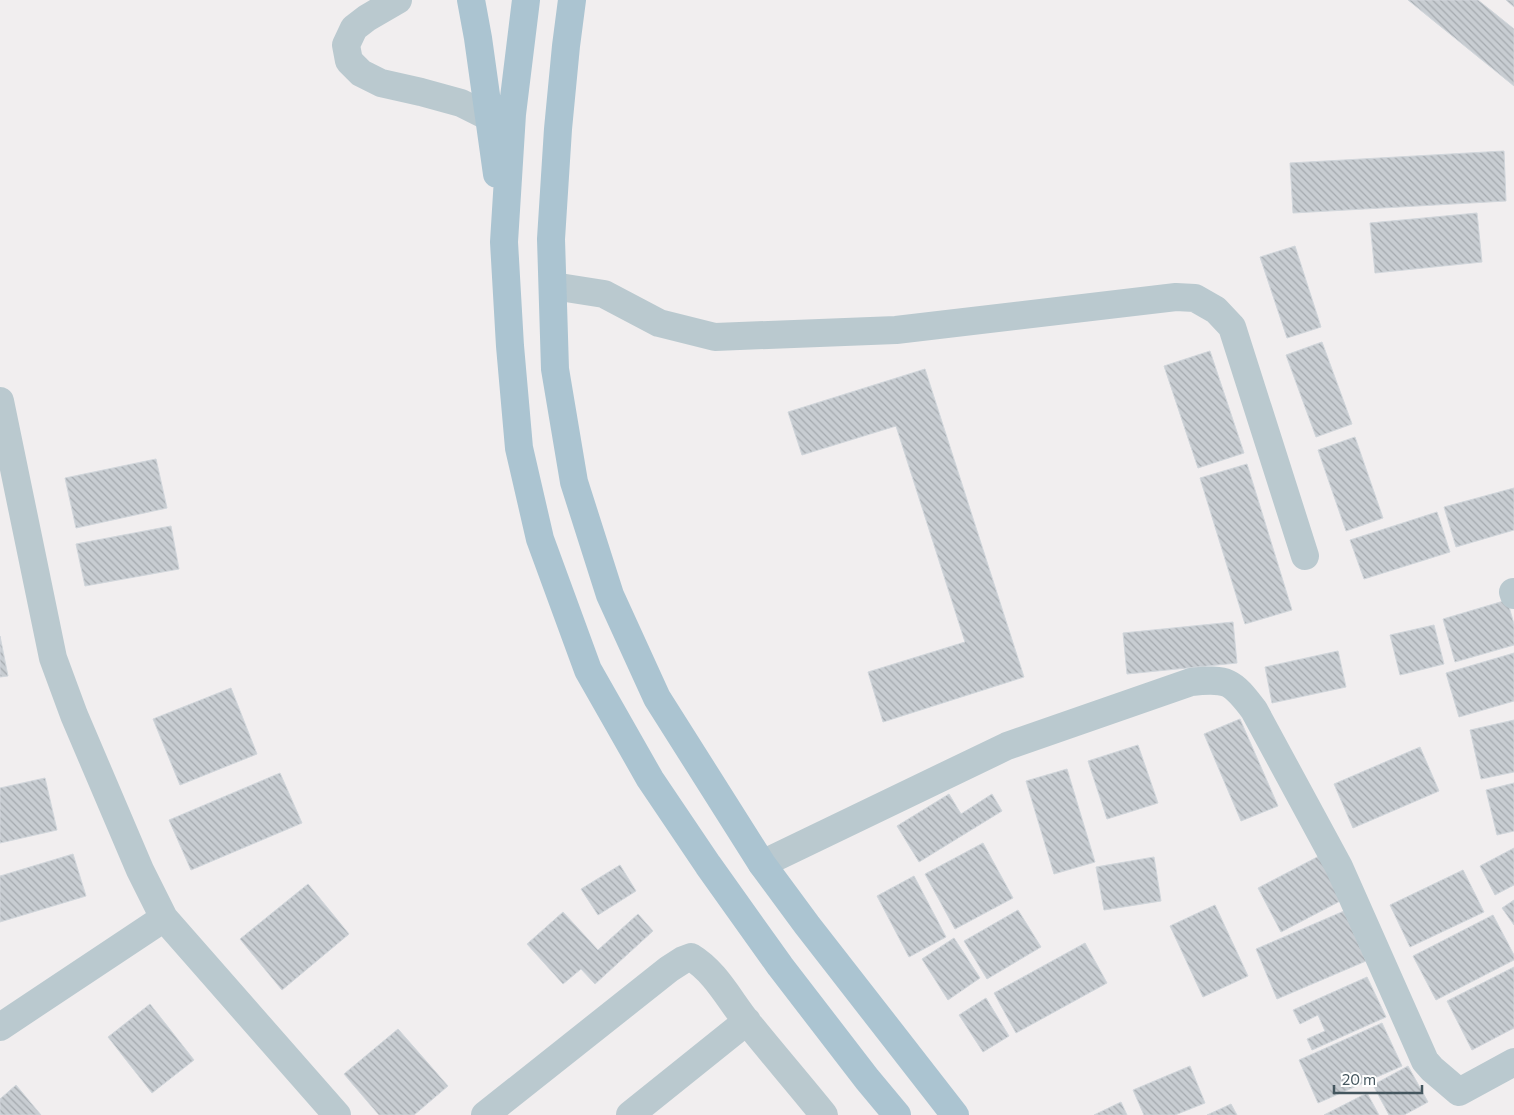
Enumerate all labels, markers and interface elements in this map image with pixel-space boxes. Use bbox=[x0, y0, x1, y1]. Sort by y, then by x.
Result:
scale bar bbox=[1334, 1062, 1422, 1094]
text: 20 m bbox=[1342, 1070, 1376, 1088]

